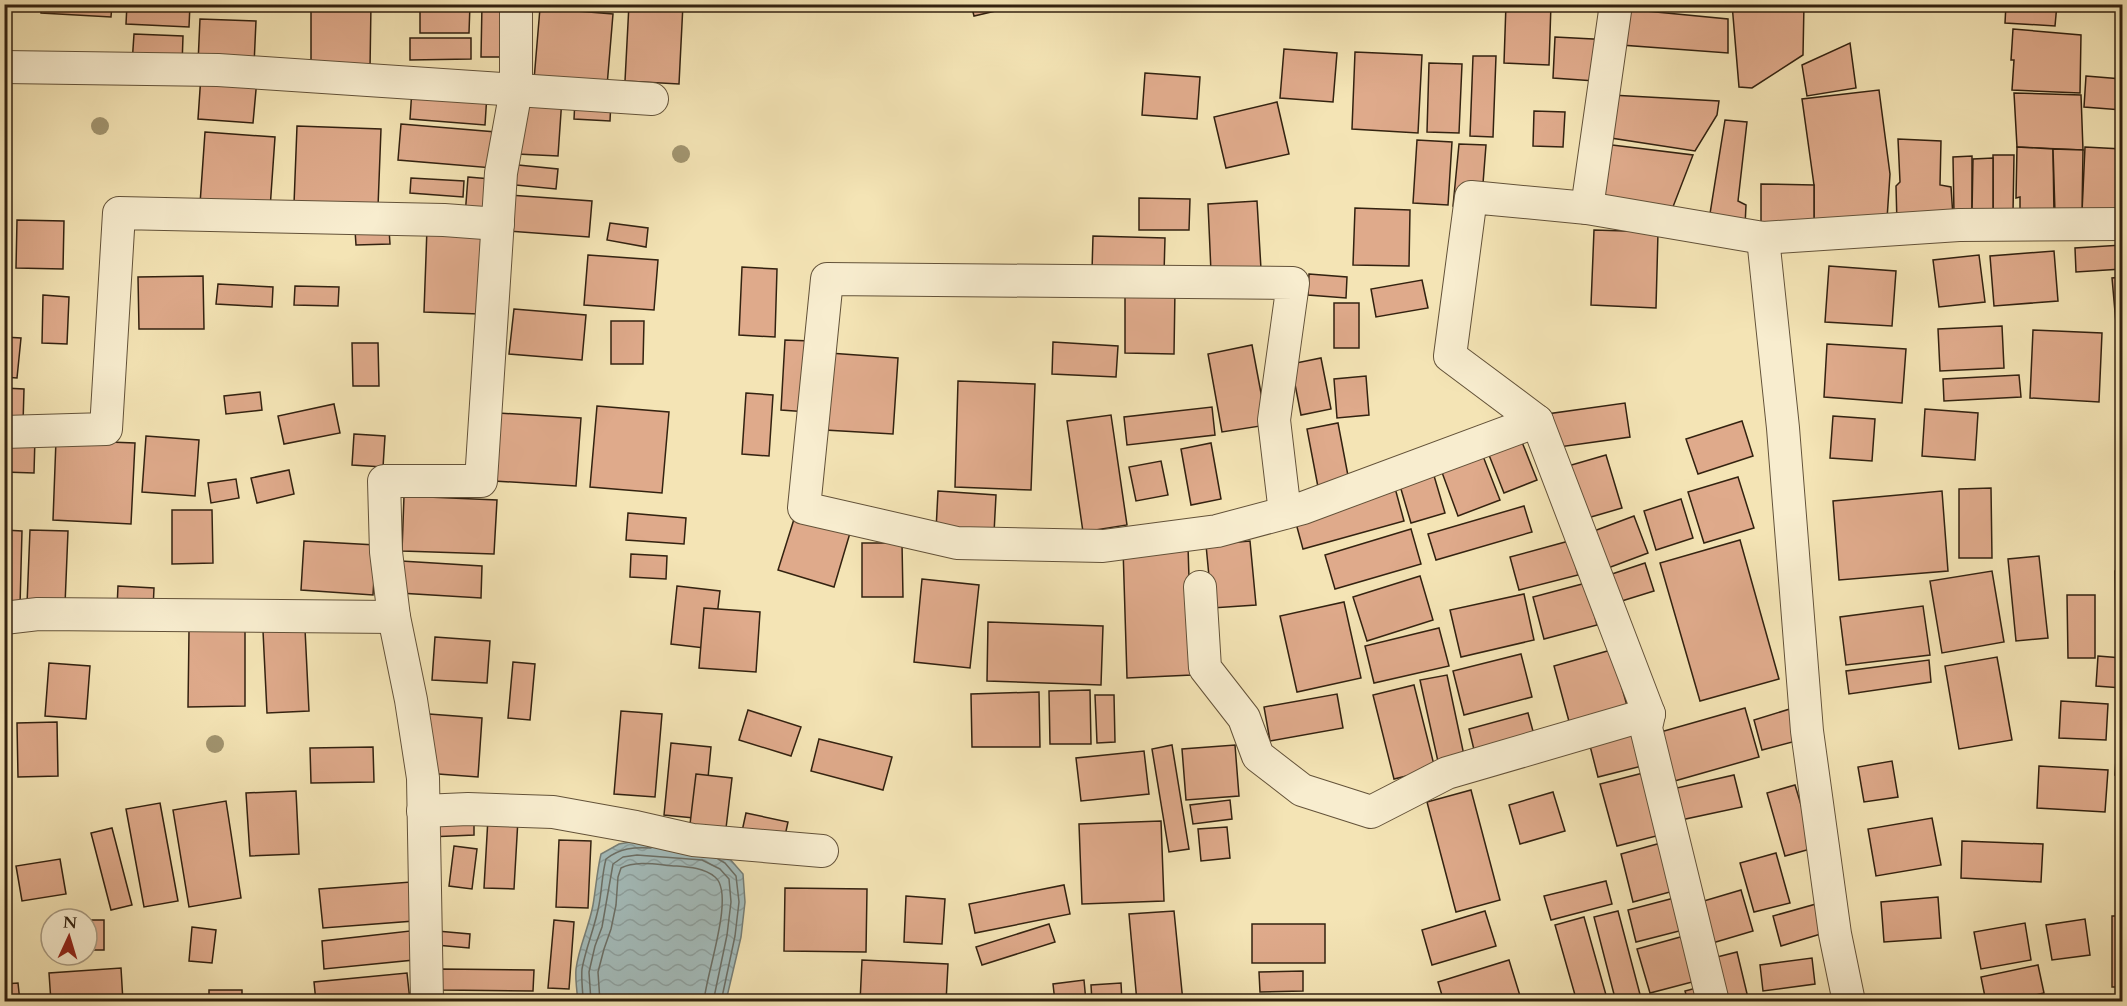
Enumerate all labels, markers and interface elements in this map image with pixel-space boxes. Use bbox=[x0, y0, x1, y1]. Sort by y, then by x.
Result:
north arrow bbox=[39, 907, 99, 967]
text: N bbox=[62, 912, 78, 934]

